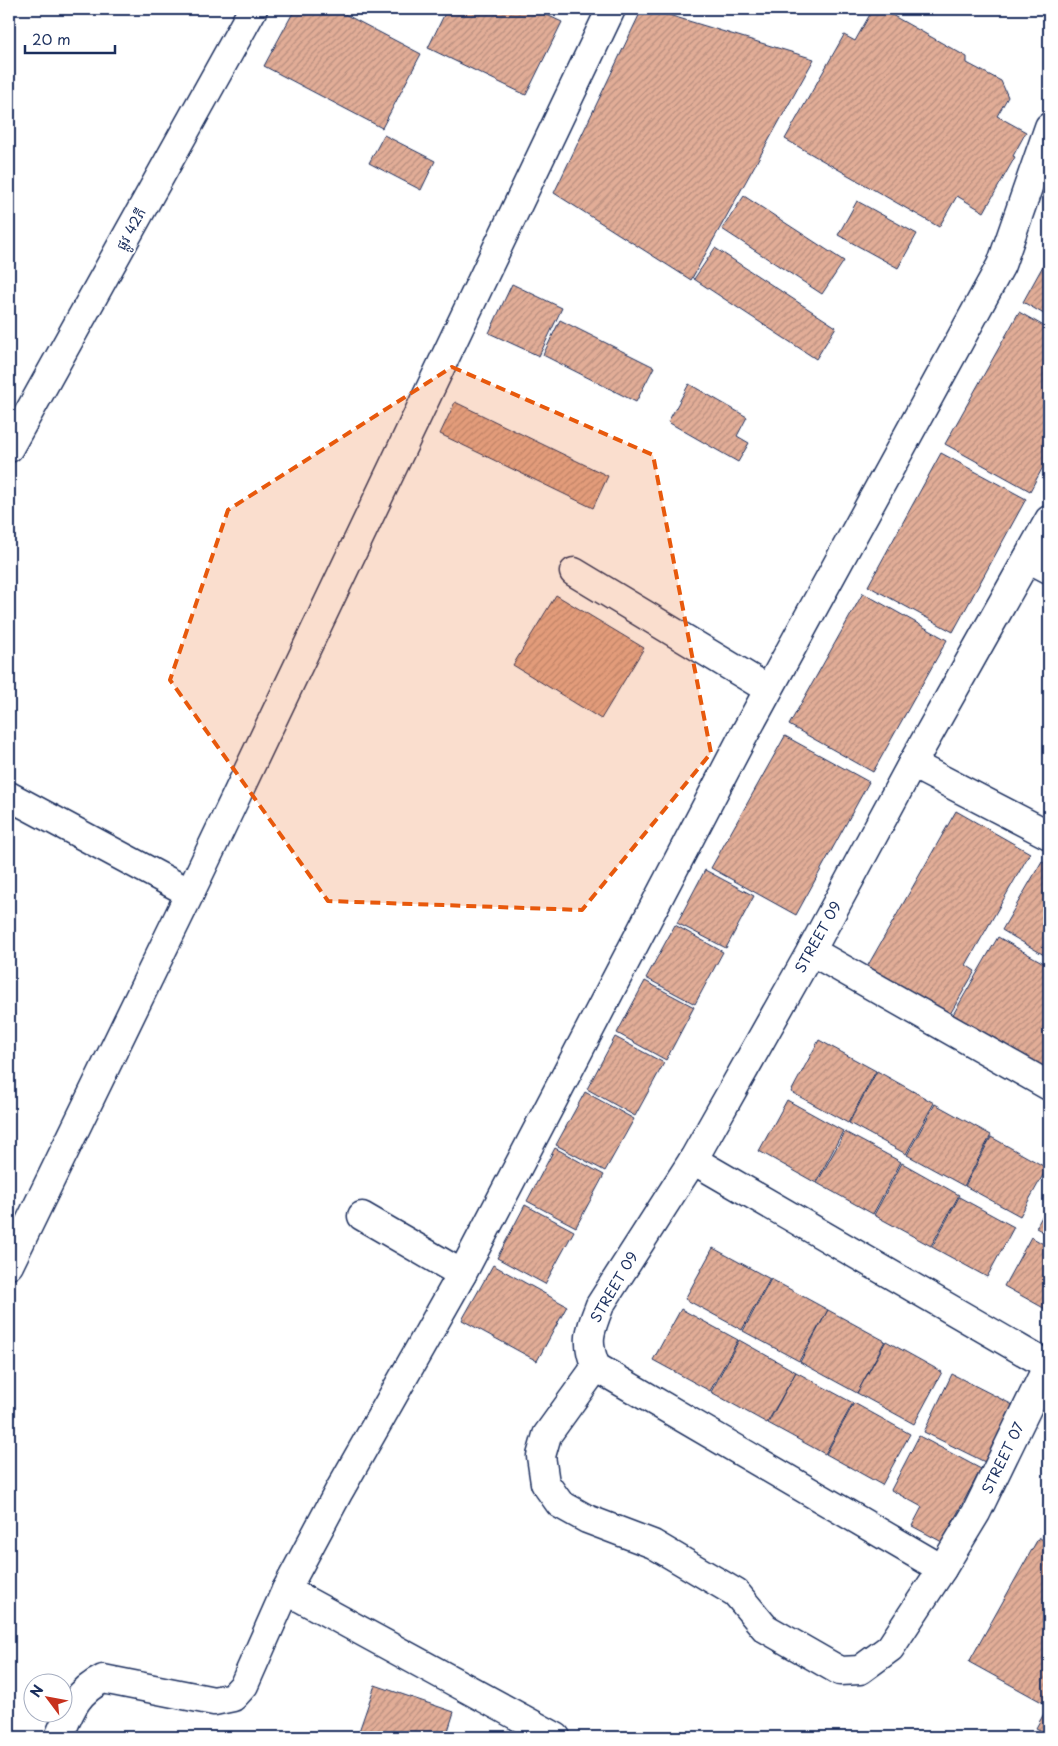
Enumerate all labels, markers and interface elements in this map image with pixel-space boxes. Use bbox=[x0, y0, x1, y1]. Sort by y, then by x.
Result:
scale bar bbox=[25, 22, 115, 54]
text: 20 m bbox=[32, 27, 71, 50]
street label: ផ្លូវ 42ភី bbox=[110, 204, 153, 255]
street label: STREET 09 bbox=[789, 897, 846, 976]
street label: STREET 09 bbox=[585, 1247, 642, 1326]
street label: STREET 07 bbox=[976, 1418, 1029, 1497]
north arrow bbox=[22, 1674, 72, 1724]
text: N bbox=[25, 1681, 48, 1701]

